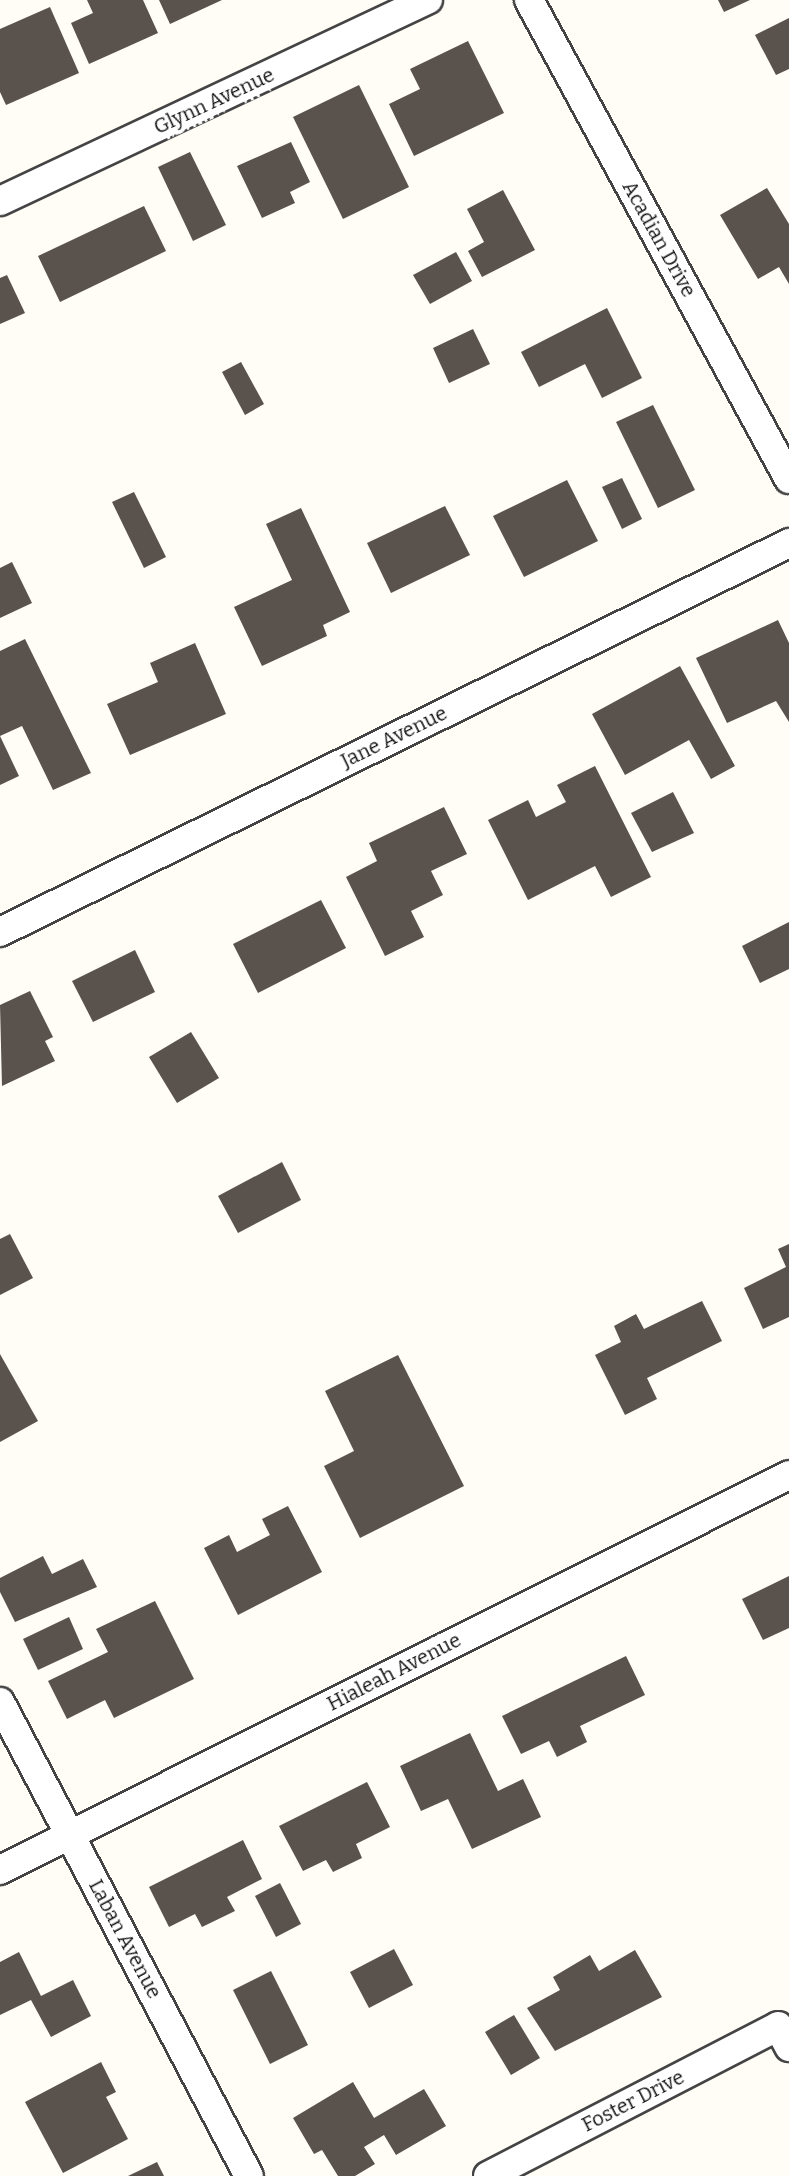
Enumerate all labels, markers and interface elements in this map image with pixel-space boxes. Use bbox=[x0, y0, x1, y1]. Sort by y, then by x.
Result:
street label: Glynn Avenue bbox=[150, 63, 278, 139]
street label: Acadian Drive bbox=[617, 177, 701, 301]
street label: Jane Avenue bbox=[337, 701, 451, 773]
street label: Hialeah Avenue bbox=[323, 1628, 465, 1716]
street label: Laban Avenue bbox=[84, 1875, 166, 2003]
street label: Foster Drive bbox=[578, 2065, 688, 2137]

